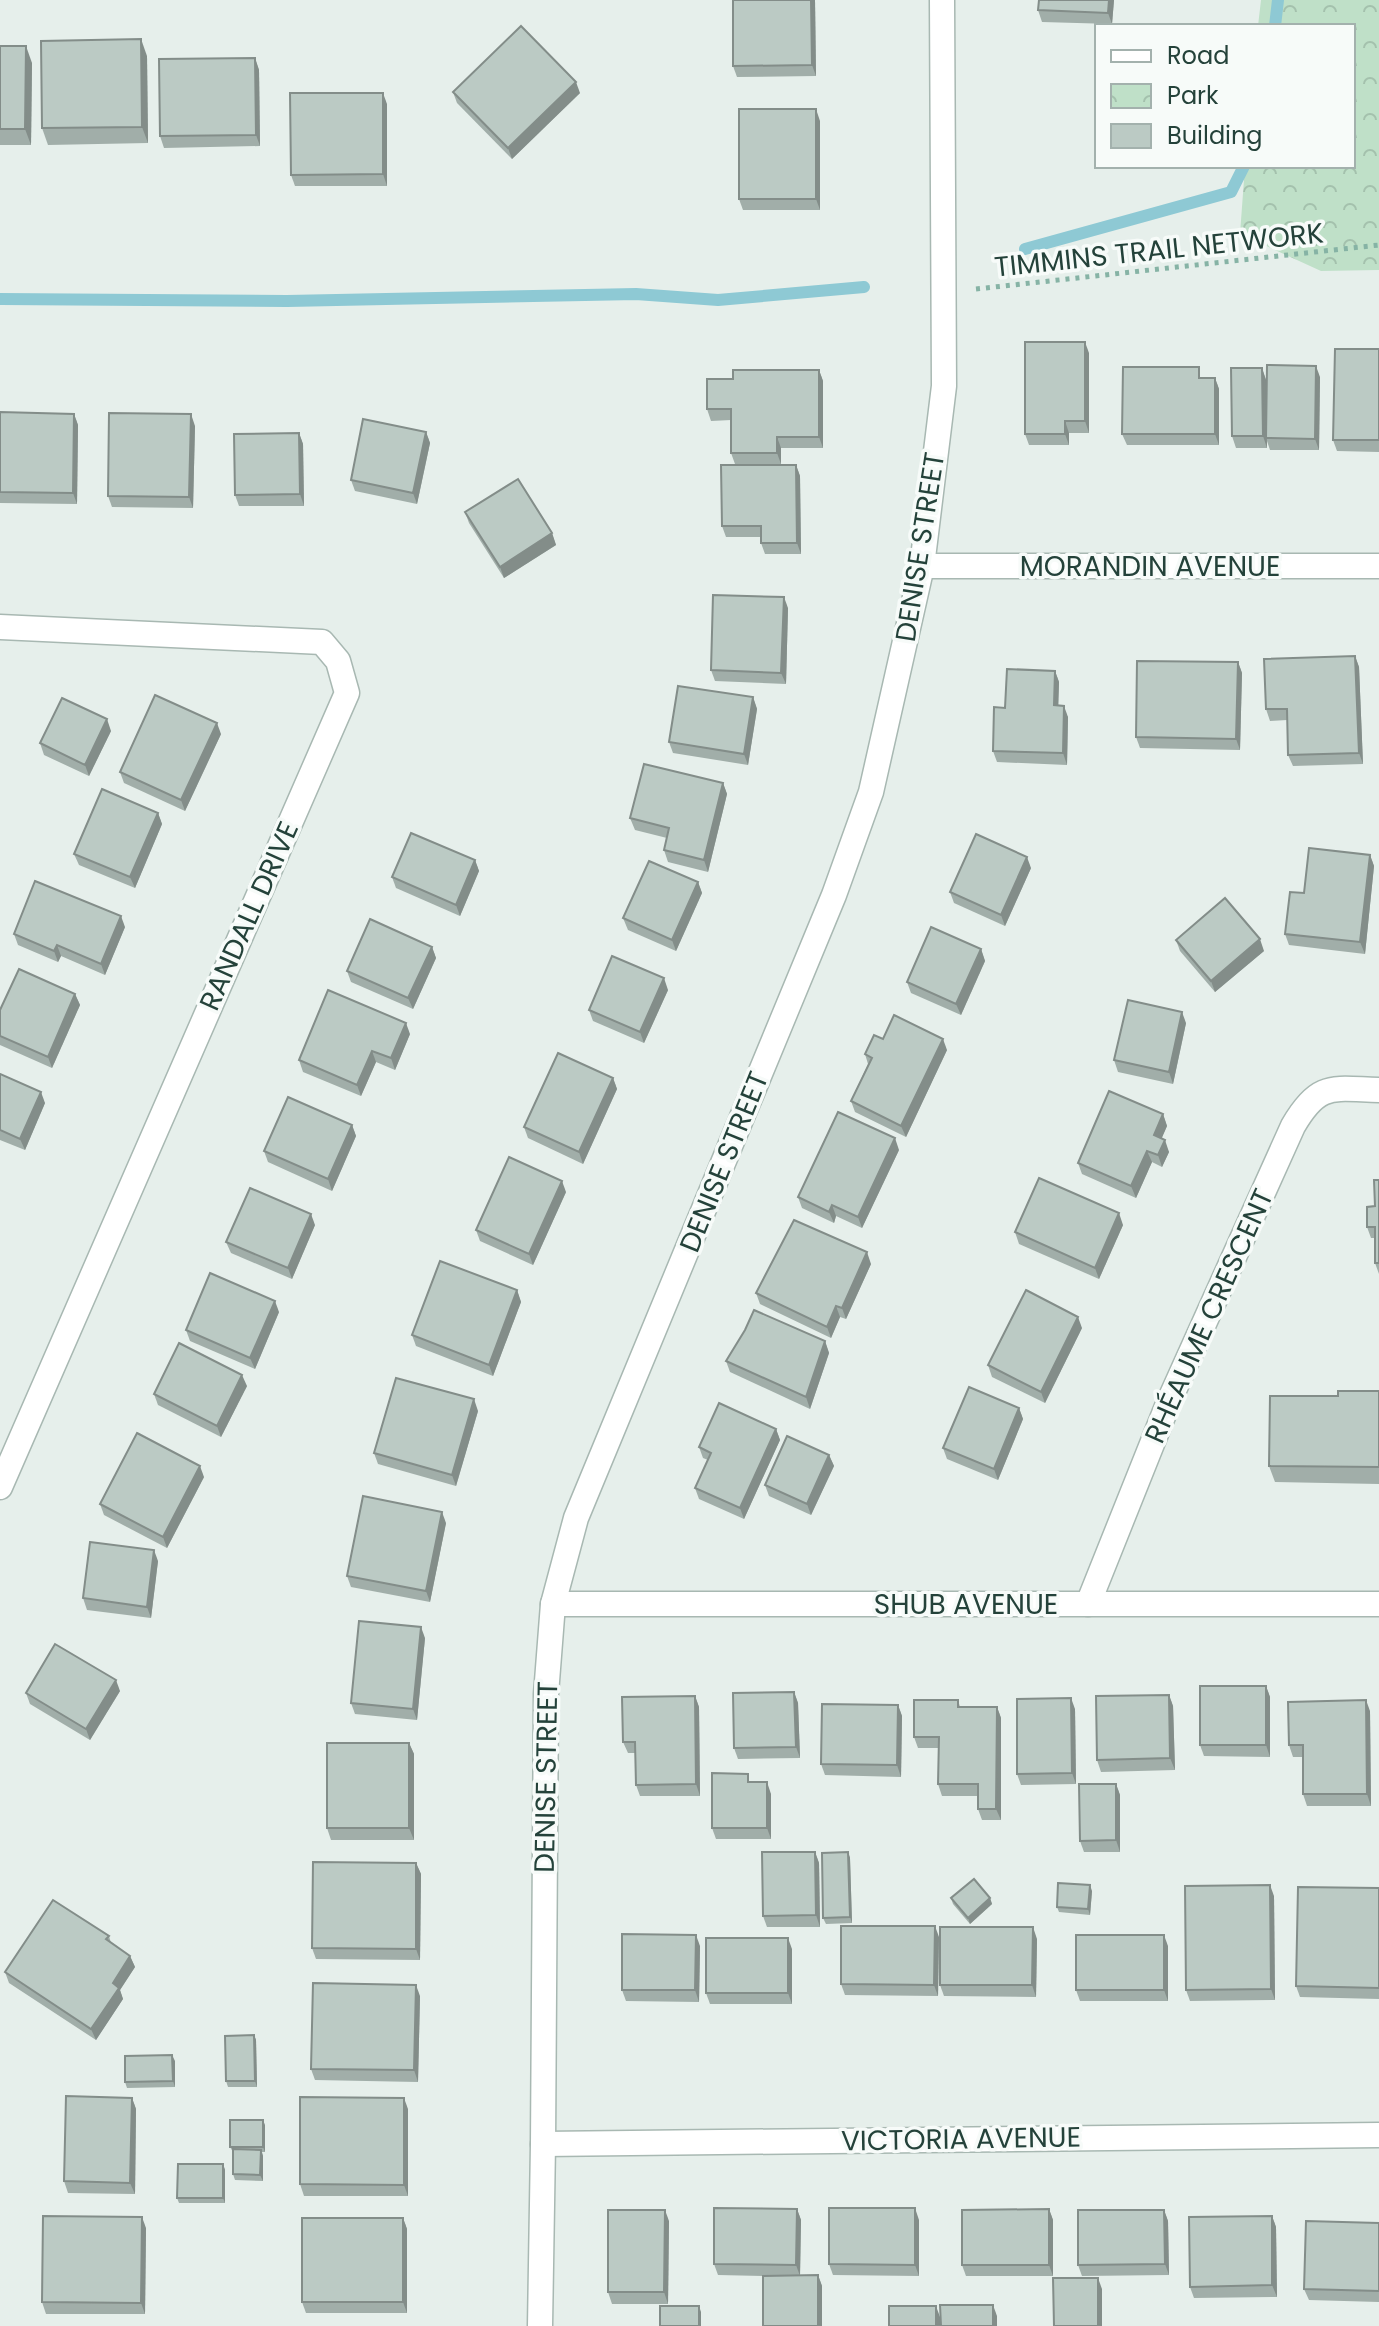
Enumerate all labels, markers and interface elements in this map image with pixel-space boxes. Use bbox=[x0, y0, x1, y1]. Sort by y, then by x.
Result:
legend bbox=[1095, 24, 1355, 168]
text: Road bbox=[1167, 39, 1229, 72]
text: Park bbox=[1167, 79, 1219, 112]
text: Building bbox=[1167, 119, 1263, 152]
street label: TIMMINS TRAIL NETWORK bbox=[993, 213, 1326, 287]
street label: DENISE STREET bbox=[886, 449, 954, 645]
street label: MORANDIN AVENUE bbox=[1020, 547, 1280, 586]
street label: RANDALL DRIVE bbox=[190, 815, 308, 1017]
street label: DENISE STREET bbox=[670, 1066, 778, 1258]
street label: RHÉAUME CRESCENT bbox=[1135, 1183, 1283, 1449]
street label: SHUB AVENUE bbox=[874, 1585, 1058, 1624]
street label: DENISE STREET bbox=[525, 1681, 567, 1873]
street label: VICTORIA AVENUE bbox=[841, 2117, 1081, 2161]

